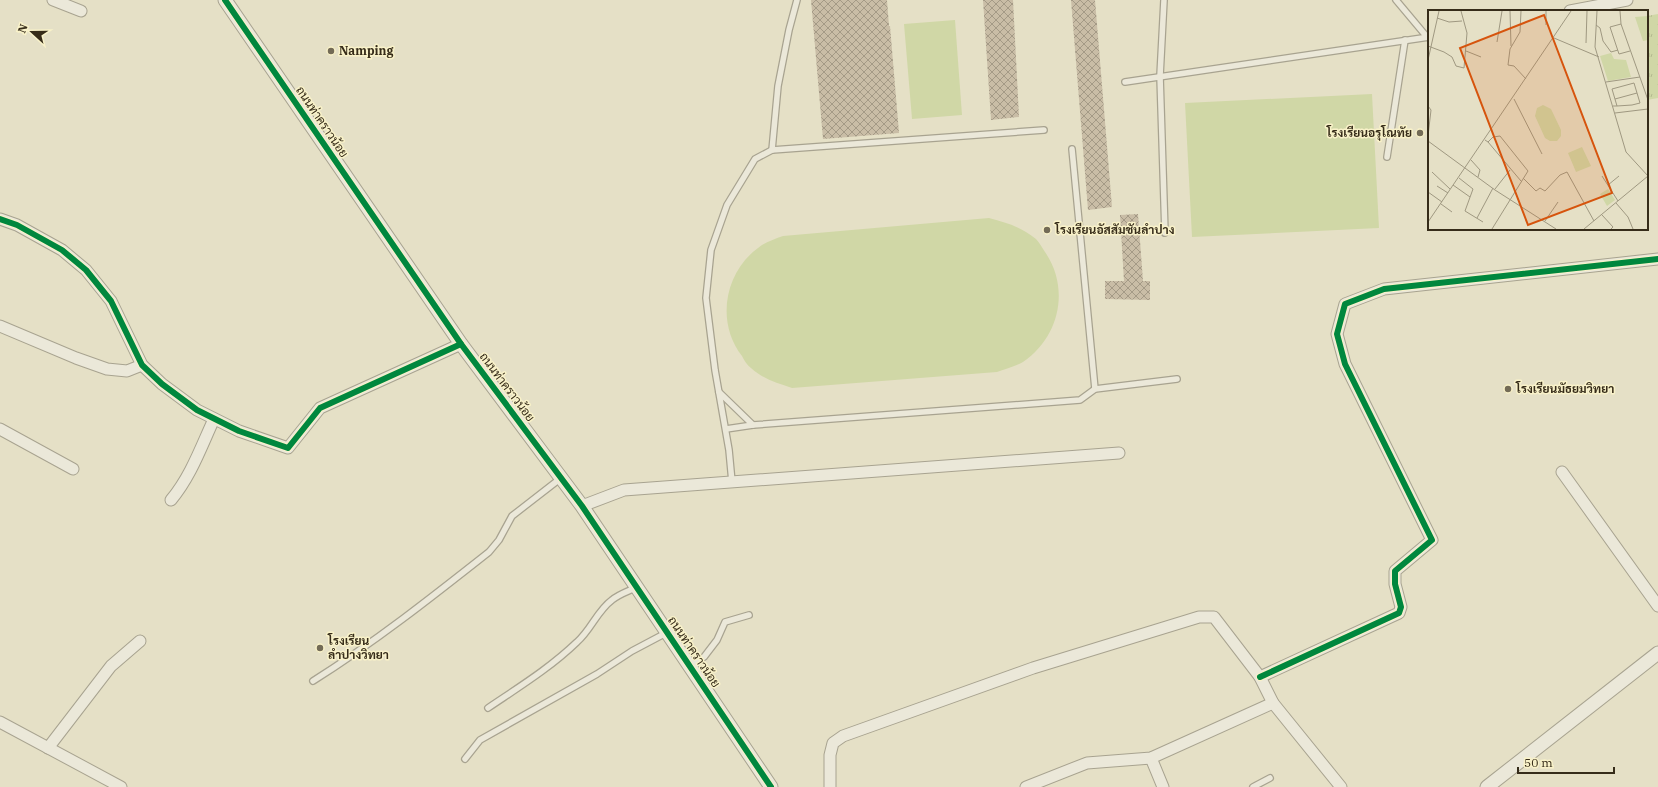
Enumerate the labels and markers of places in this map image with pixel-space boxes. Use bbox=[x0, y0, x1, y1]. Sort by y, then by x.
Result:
place label: Namping bbox=[339, 43, 393, 58]
marker: Namping bbox=[326, 46, 336, 56]
place label: โรงเรียนอรุโณทัย bbox=[1326, 125, 1412, 141]
marker: โรงเรียนอรุโณทัย bbox=[1415, 128, 1425, 138]
place label: โรงเรียนอัสสัมชันลำปาง bbox=[1054, 222, 1175, 237]
marker: โรงเรียนอัสสัมชันลำปาง bbox=[1042, 225, 1052, 235]
place label: โรงเรียนมัธยมวิทยา bbox=[1515, 381, 1614, 396]
marker: โรงเรียนมัธยมวิทยา bbox=[1503, 384, 1513, 394]
place label: โรงเรียน ลำปางวิทยา bbox=[327, 633, 389, 662]
marker: โรงเรียน ลำปางวิทยา bbox=[315, 643, 325, 653]

